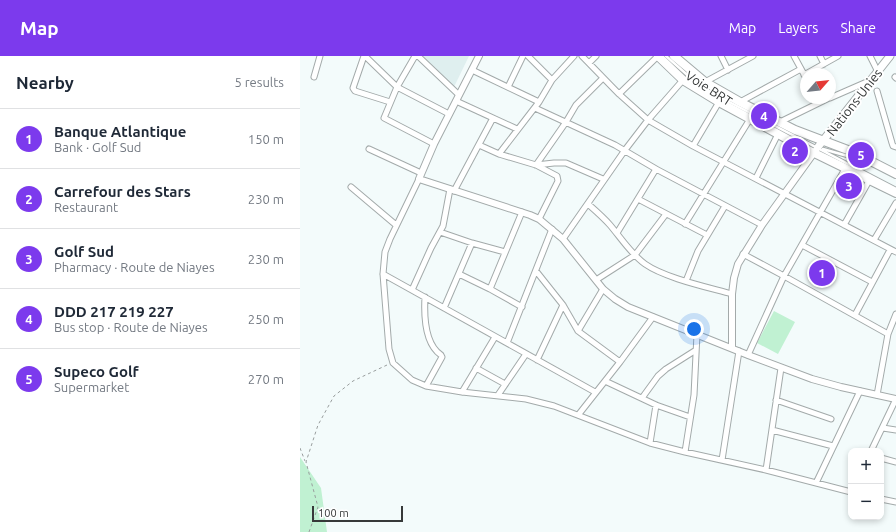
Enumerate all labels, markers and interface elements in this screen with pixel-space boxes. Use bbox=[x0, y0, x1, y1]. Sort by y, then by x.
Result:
text: Map bbox=[20, 17, 59, 39]
text: Map bbox=[729, 20, 756, 36]
text: Layers bbox=[778, 20, 818, 36]
text: Share bbox=[840, 20, 876, 36]
street label: Nations-Unies bbox=[824, 66, 885, 138]
street label: Voie BRT bbox=[683, 68, 735, 108]
north arrow bbox=[800, 68, 836, 104]
text: Nearby bbox=[16, 73, 74, 92]
text: 5 results bbox=[234, 75, 284, 89]
pin: 4 bbox=[751, 101, 777, 131]
text: Banque Atlantique bbox=[54, 123, 187, 140]
text: 1 bbox=[25, 132, 33, 146]
text: 150 m bbox=[248, 132, 284, 146]
pin: 2 bbox=[782, 136, 808, 166]
text: Bank · Golf Sud bbox=[54, 140, 141, 154]
pin: 5 bbox=[848, 140, 874, 170]
pin: 3 bbox=[836, 171, 862, 201]
text: Carrefour des Stars bbox=[54, 183, 191, 200]
text: 2 bbox=[25, 192, 33, 206]
text: 230 m bbox=[248, 192, 284, 206]
text: Restaurant bbox=[54, 200, 118, 214]
text: Golf Sud bbox=[54, 243, 114, 260]
text: 3 bbox=[25, 252, 33, 266]
text: 230 m bbox=[248, 252, 284, 266]
pin: 1 bbox=[809, 258, 835, 288]
text: Pharmacy · Route de Niayes bbox=[54, 260, 215, 274]
text: DDD 217 219 227 bbox=[54, 303, 174, 320]
text: 4 bbox=[25, 312, 33, 326]
text: 250 m bbox=[248, 312, 284, 326]
your location bbox=[684, 319, 704, 339]
text: Bus stop · Route de Niayes bbox=[54, 320, 208, 334]
text: Supeco Golf bbox=[54, 363, 139, 380]
text: 5 bbox=[25, 372, 33, 386]
text: 270 m bbox=[248, 372, 284, 386]
text: Supermarket bbox=[54, 380, 129, 394]
map controls bbox=[848, 448, 884, 520]
button: + bbox=[848, 448, 884, 484]
button: − bbox=[848, 484, 884, 520]
scale bar bbox=[312, 504, 403, 523]
text: 100 m bbox=[318, 507, 349, 519]

